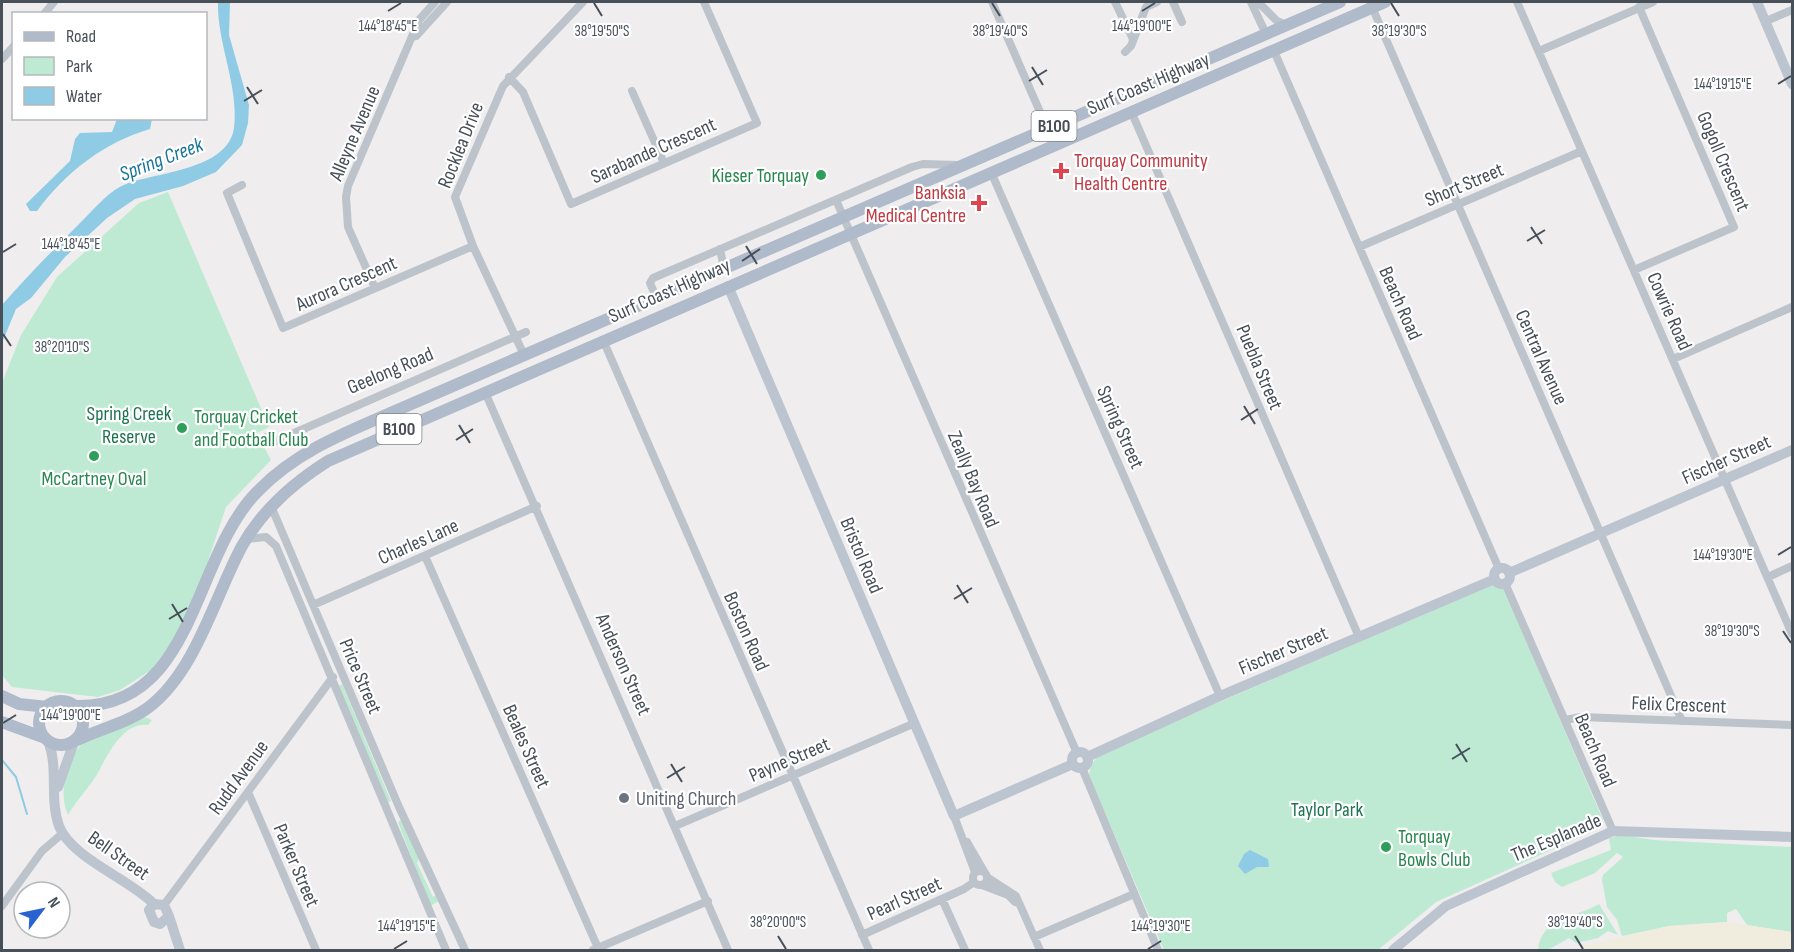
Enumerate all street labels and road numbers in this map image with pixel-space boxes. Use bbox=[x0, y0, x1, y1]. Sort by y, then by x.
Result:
street label: Surf Coast Highway bbox=[1084, 47, 1213, 120]
street label: Alleyne Avenue bbox=[324, 82, 386, 185]
street label: Rocklea Drive bbox=[433, 99, 489, 192]
street label: Gogoll Crescent bbox=[1691, 108, 1755, 215]
road number: B100 bbox=[1032, 111, 1076, 141]
street label: Sarabande Crescent bbox=[587, 113, 720, 189]
street label: Short Street bbox=[1422, 158, 1507, 212]
street label: Aurora Crescent bbox=[291, 251, 401, 317]
street label: Surf Coast Highway bbox=[605, 253, 734, 328]
street label: Beach Road bbox=[1373, 263, 1427, 344]
street label: Cowrie Road bbox=[1641, 269, 1697, 354]
street label: Central Avenue bbox=[1510, 306, 1573, 409]
street label: Puebla Street bbox=[1230, 321, 1288, 413]
street label: Geelong Road bbox=[344, 342, 437, 400]
street label: Spring Street bbox=[1091, 382, 1149, 473]
road number: B100 bbox=[376, 414, 422, 444]
street label: Zeally Bay Road bbox=[942, 427, 1004, 531]
street label: Fischer Street bbox=[1678, 430, 1774, 490]
street label: Charles Lane bbox=[374, 514, 462, 570]
street label: Bristol Road bbox=[834, 514, 888, 597]
street label: Boston Road bbox=[718, 588, 774, 675]
street label: Anderson Street bbox=[590, 609, 656, 719]
street label: Fischer Street bbox=[1235, 621, 1332, 680]
street label: Price Street bbox=[334, 635, 387, 718]
street label: Felix Crescent bbox=[1631, 691, 1727, 719]
street label: Beales Street bbox=[497, 701, 555, 792]
street label: Beach Road bbox=[1569, 710, 1621, 791]
street label: Payne Street bbox=[745, 732, 833, 788]
street label: Rudd Avenue bbox=[204, 736, 274, 820]
street label: The Esplanade bbox=[1508, 808, 1605, 868]
street label: Parker Street bbox=[268, 820, 324, 911]
street label: Bell Street bbox=[83, 826, 154, 886]
street label: Pearl Street bbox=[863, 872, 945, 926]

